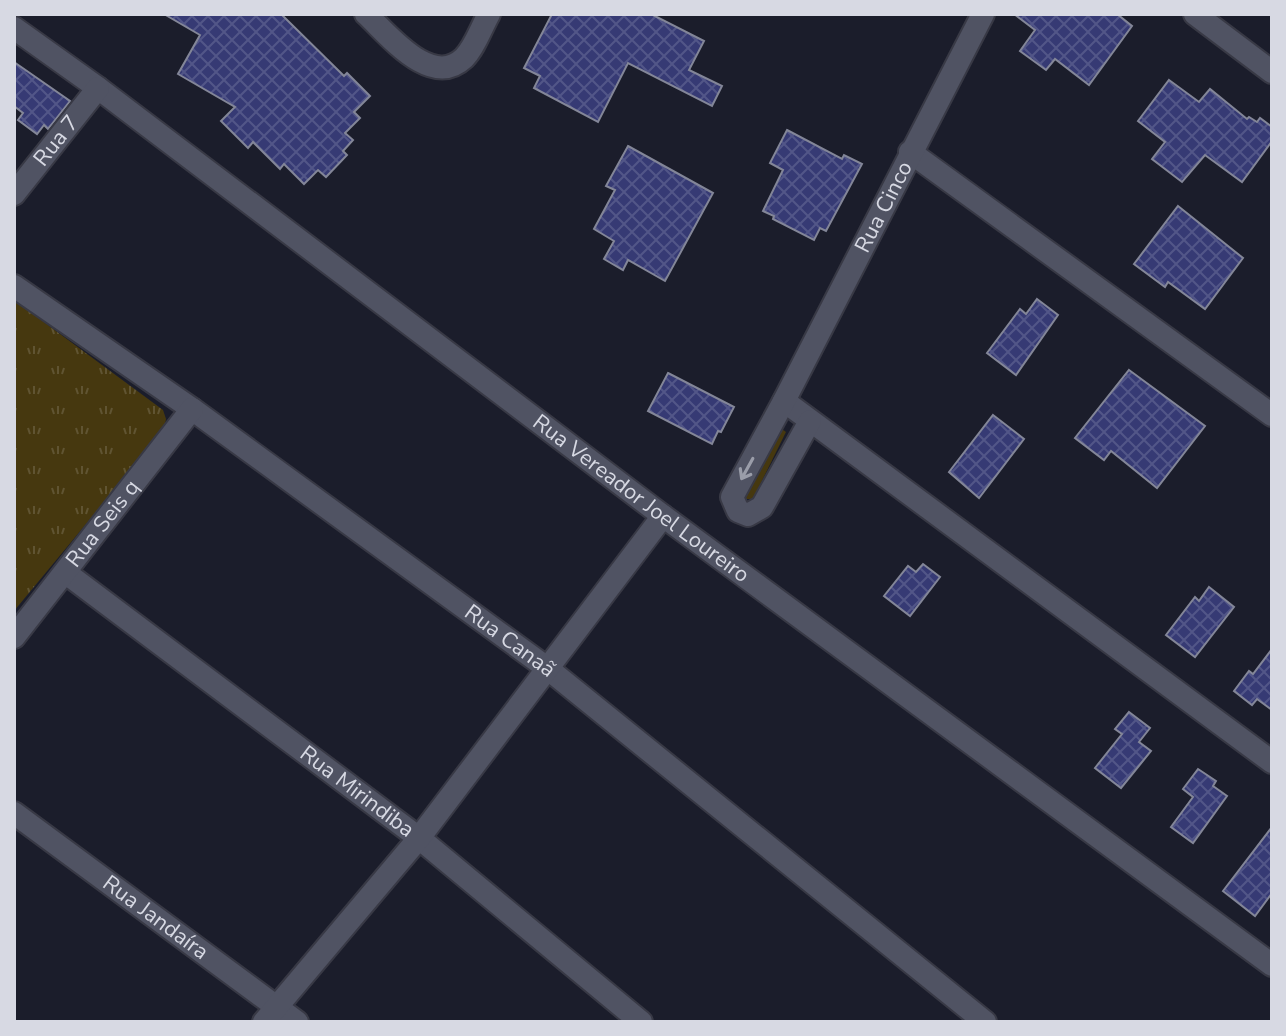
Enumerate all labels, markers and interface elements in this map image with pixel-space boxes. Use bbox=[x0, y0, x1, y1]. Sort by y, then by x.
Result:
street label: Rua 7 bbox=[27, 109, 86, 173]
street label: Rua Cinco bbox=[848, 156, 920, 258]
street label: Rua Vereador Joel Loureiro bbox=[526, 407, 756, 590]
one-way arrow bbox=[739, 457, 754, 481]
street label: Rua Seis q bbox=[59, 473, 146, 574]
street label: Rua Canaã bbox=[458, 598, 562, 684]
street label: Rua Mirindiba bbox=[294, 739, 421, 844]
street label: Rua Jandaíra bbox=[96, 868, 215, 967]

